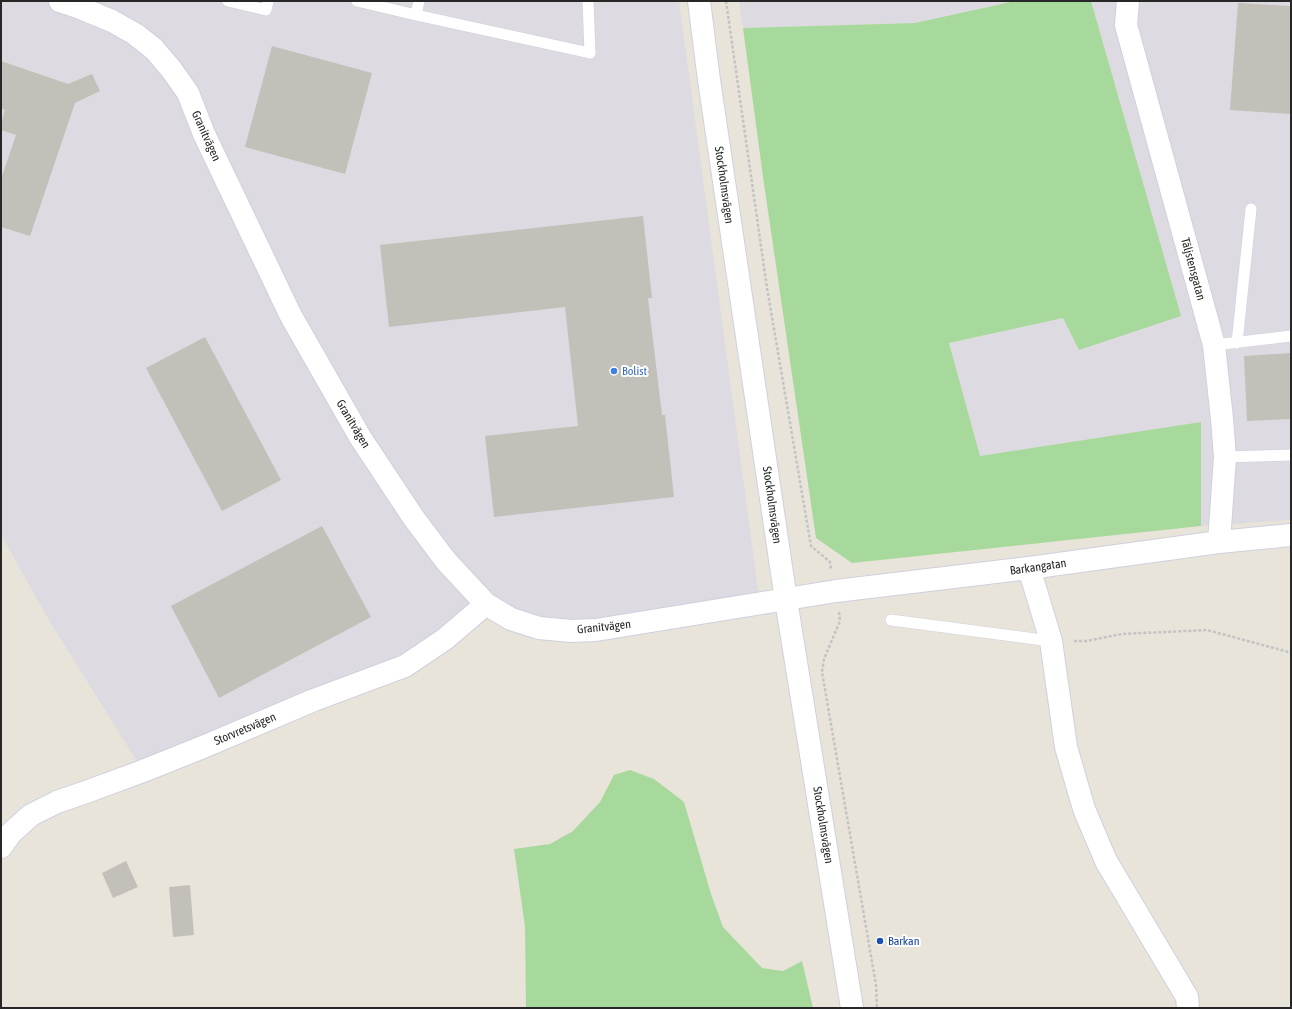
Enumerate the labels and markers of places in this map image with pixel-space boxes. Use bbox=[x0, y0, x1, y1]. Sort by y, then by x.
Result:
place label: Bolist bbox=[622, 364, 647, 378]
marker: Bolist bbox=[609, 366, 619, 376]
place label: Barkan bbox=[888, 934, 919, 948]
marker: Barkan bbox=[875, 936, 885, 946]

